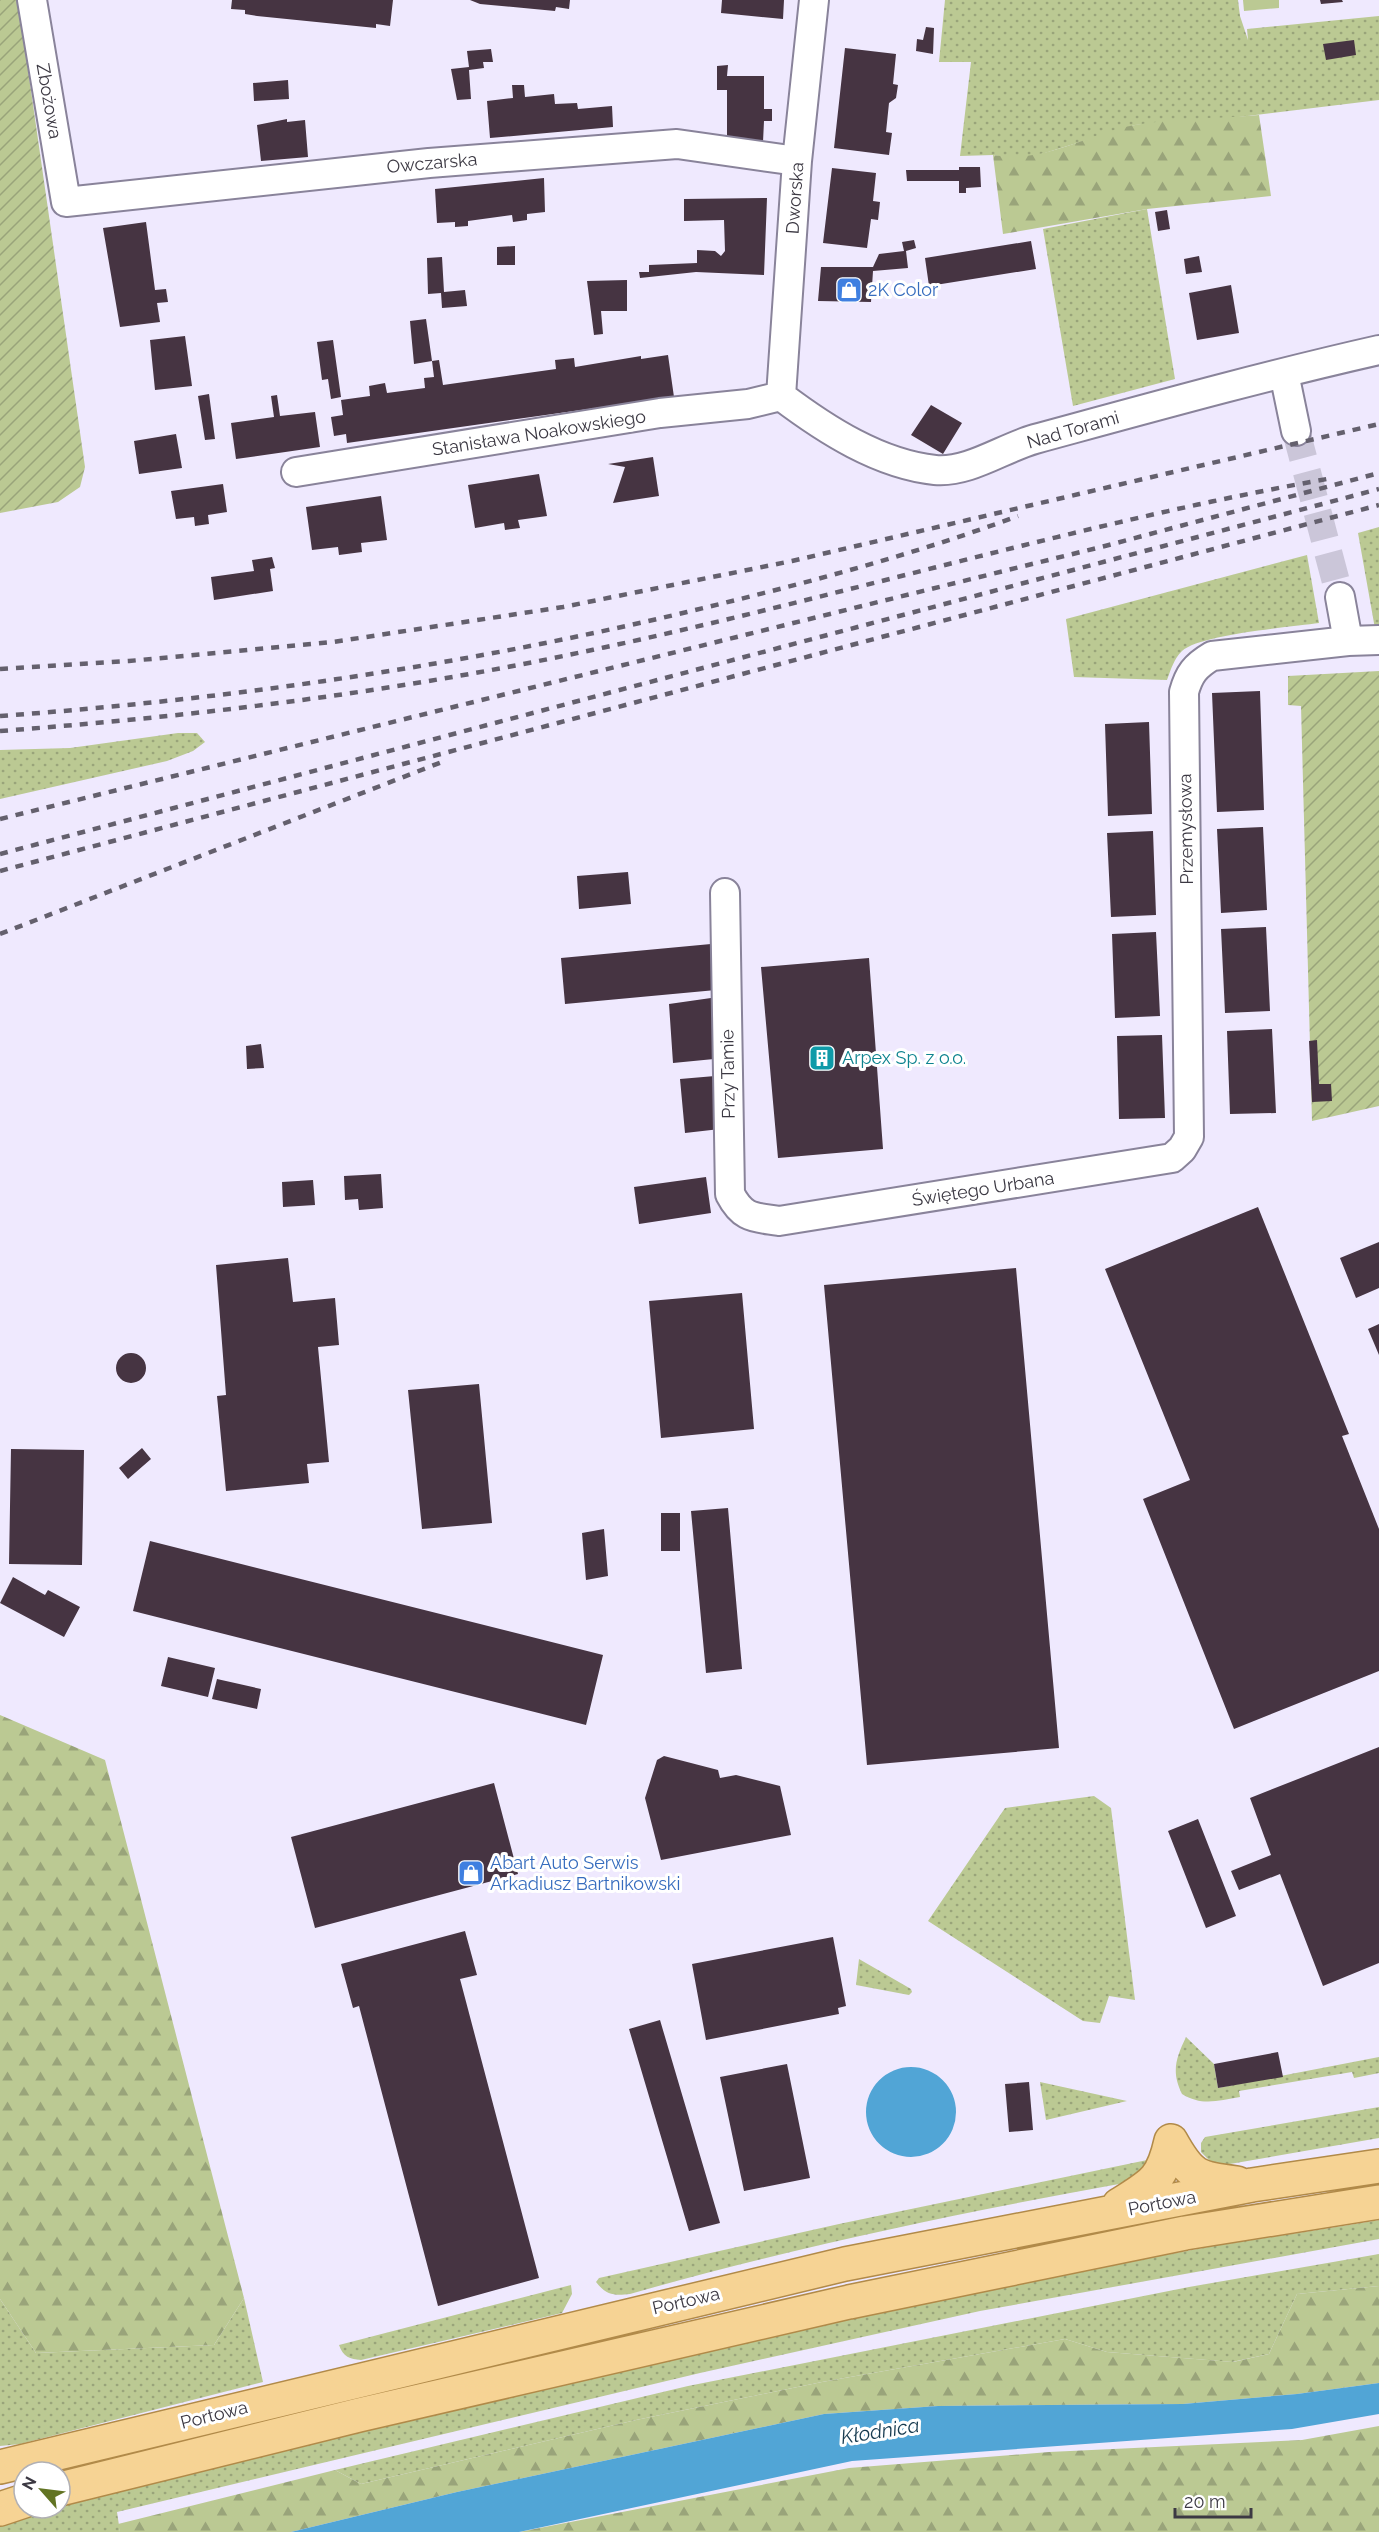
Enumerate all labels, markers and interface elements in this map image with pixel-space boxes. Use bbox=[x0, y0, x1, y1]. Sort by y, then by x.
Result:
street label: Zbożowa bbox=[33, 62, 66, 140]
street label: Owczarska bbox=[386, 148, 478, 177]
street label: Dworska bbox=[782, 161, 807, 235]
shop icon: 2K Color bbox=[834, 275, 864, 305]
place label: 2K Color bbox=[868, 279, 939, 300]
street label: Stanisława Noakowskiego bbox=[431, 405, 647, 460]
street label: Nad Torami bbox=[1024, 406, 1121, 453]
street label: Przemysłowa bbox=[1174, 773, 1197, 885]
street label: Przy Tamie bbox=[716, 1029, 739, 1119]
building icon: Arpex Sp. z o.o. bbox=[807, 1043, 837, 1073]
place label: Arpex Sp. z o.o. bbox=[842, 1047, 966, 1068]
street label: Świętego Urbana bbox=[910, 1166, 1055, 1210]
place label: Abart Auto Serwis Arkadiusz Bartnikowski bbox=[490, 1852, 680, 1894]
shop icon: Abart Auto Serwis Arkadiusz Bartnikowski bbox=[456, 1858, 486, 1888]
street label: Portowa bbox=[1126, 2186, 1198, 2219]
street label: Portowa bbox=[650, 2283, 722, 2318]
street label: Portowa bbox=[178, 2396, 250, 2433]
water label: Kłodnica bbox=[839, 2413, 921, 2449]
north arrow bbox=[12, 2460, 72, 2520]
text: N bbox=[18, 2473, 40, 2493]
scale bar bbox=[1175, 2481, 1252, 2519]
text: 20 m bbox=[1184, 2491, 1226, 2512]

